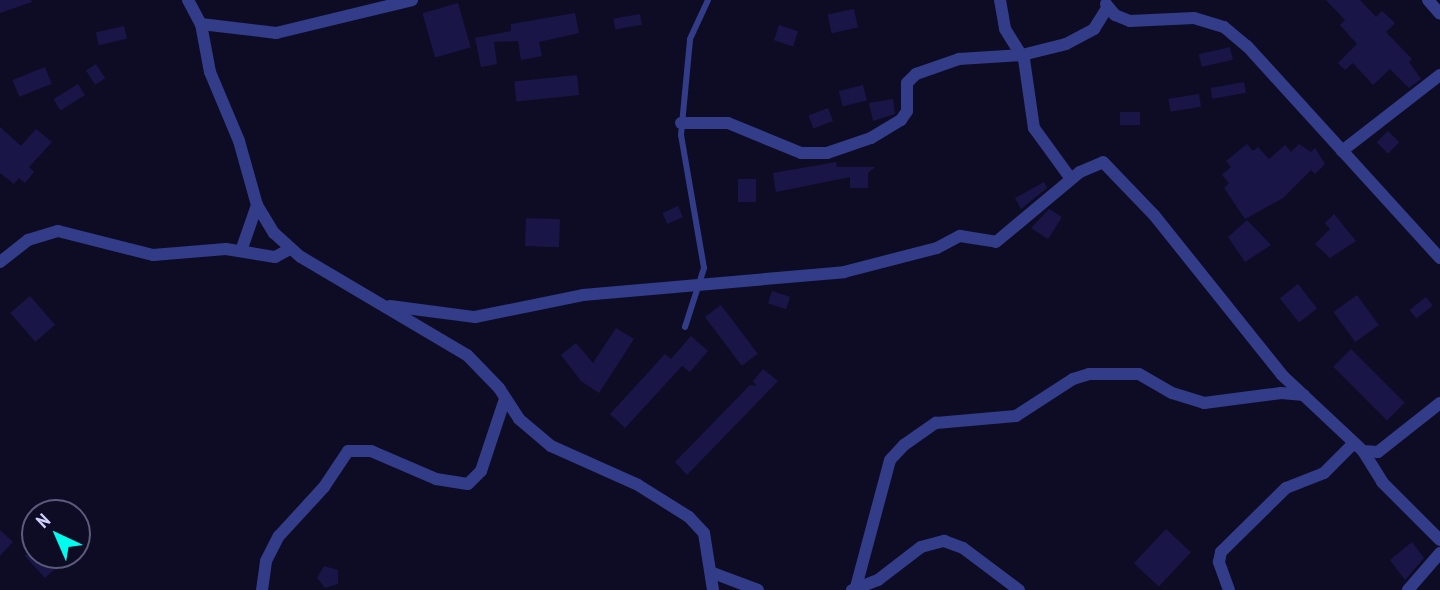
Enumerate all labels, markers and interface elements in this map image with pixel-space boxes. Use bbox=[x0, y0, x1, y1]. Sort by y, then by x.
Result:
north arrow bbox=[21, 499, 91, 569]
text: N bbox=[31, 508, 55, 533]

